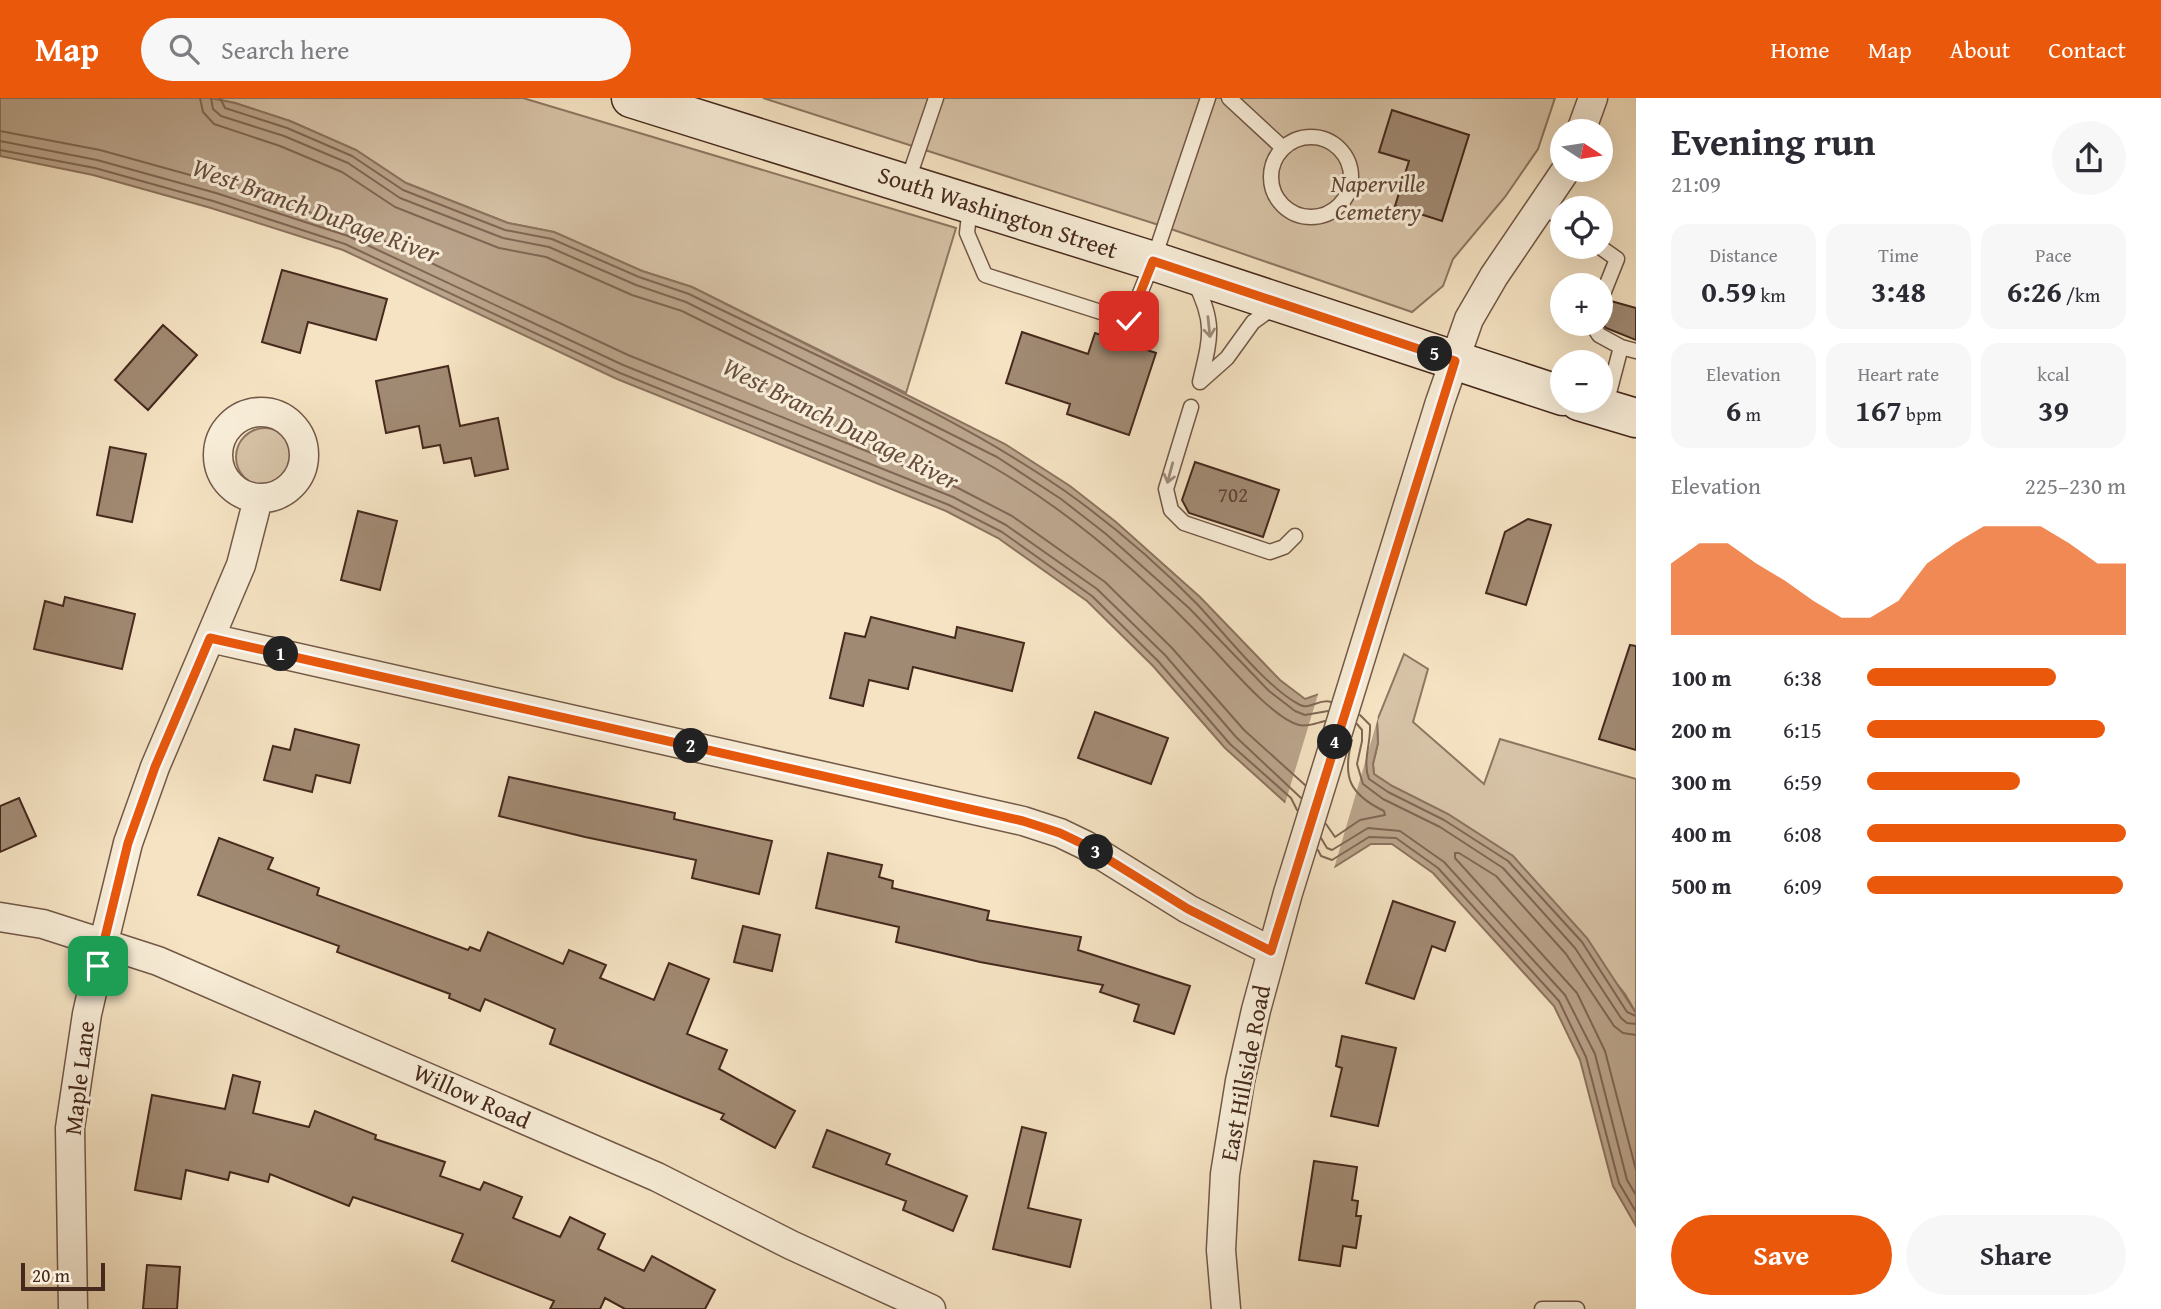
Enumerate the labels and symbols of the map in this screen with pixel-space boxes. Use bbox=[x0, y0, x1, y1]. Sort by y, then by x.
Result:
north arrow bbox=[1550, 119, 1614, 182]
water label: West Branch DuPage River bbox=[187, 147, 446, 273]
street label: South Washington Street bbox=[874, 157, 1123, 267]
park label: Naperville Cemetery bbox=[1330, 166, 1426, 229]
pin bbox=[1099, 291, 1159, 351]
one-way arrow bbox=[1203, 315, 1216, 338]
pin: 5 bbox=[1418, 336, 1452, 372]
water label: West Branch DuPage River bbox=[716, 346, 967, 500]
one-way arrow bbox=[1163, 461, 1176, 483]
house number: 702 bbox=[1218, 479, 1248, 510]
pin: 1 bbox=[264, 636, 298, 672]
pin: 4 bbox=[1318, 724, 1352, 760]
pin: 2 bbox=[674, 728, 708, 764]
pin: 3 bbox=[1078, 834, 1114, 870]
pin bbox=[68, 936, 128, 996]
street label: East Hillside Road bbox=[1211, 982, 1279, 1164]
street label: Maple Lane bbox=[55, 1019, 103, 1137]
street label: Willow Road bbox=[408, 1055, 536, 1137]
scale bar bbox=[21, 1260, 105, 1292]

